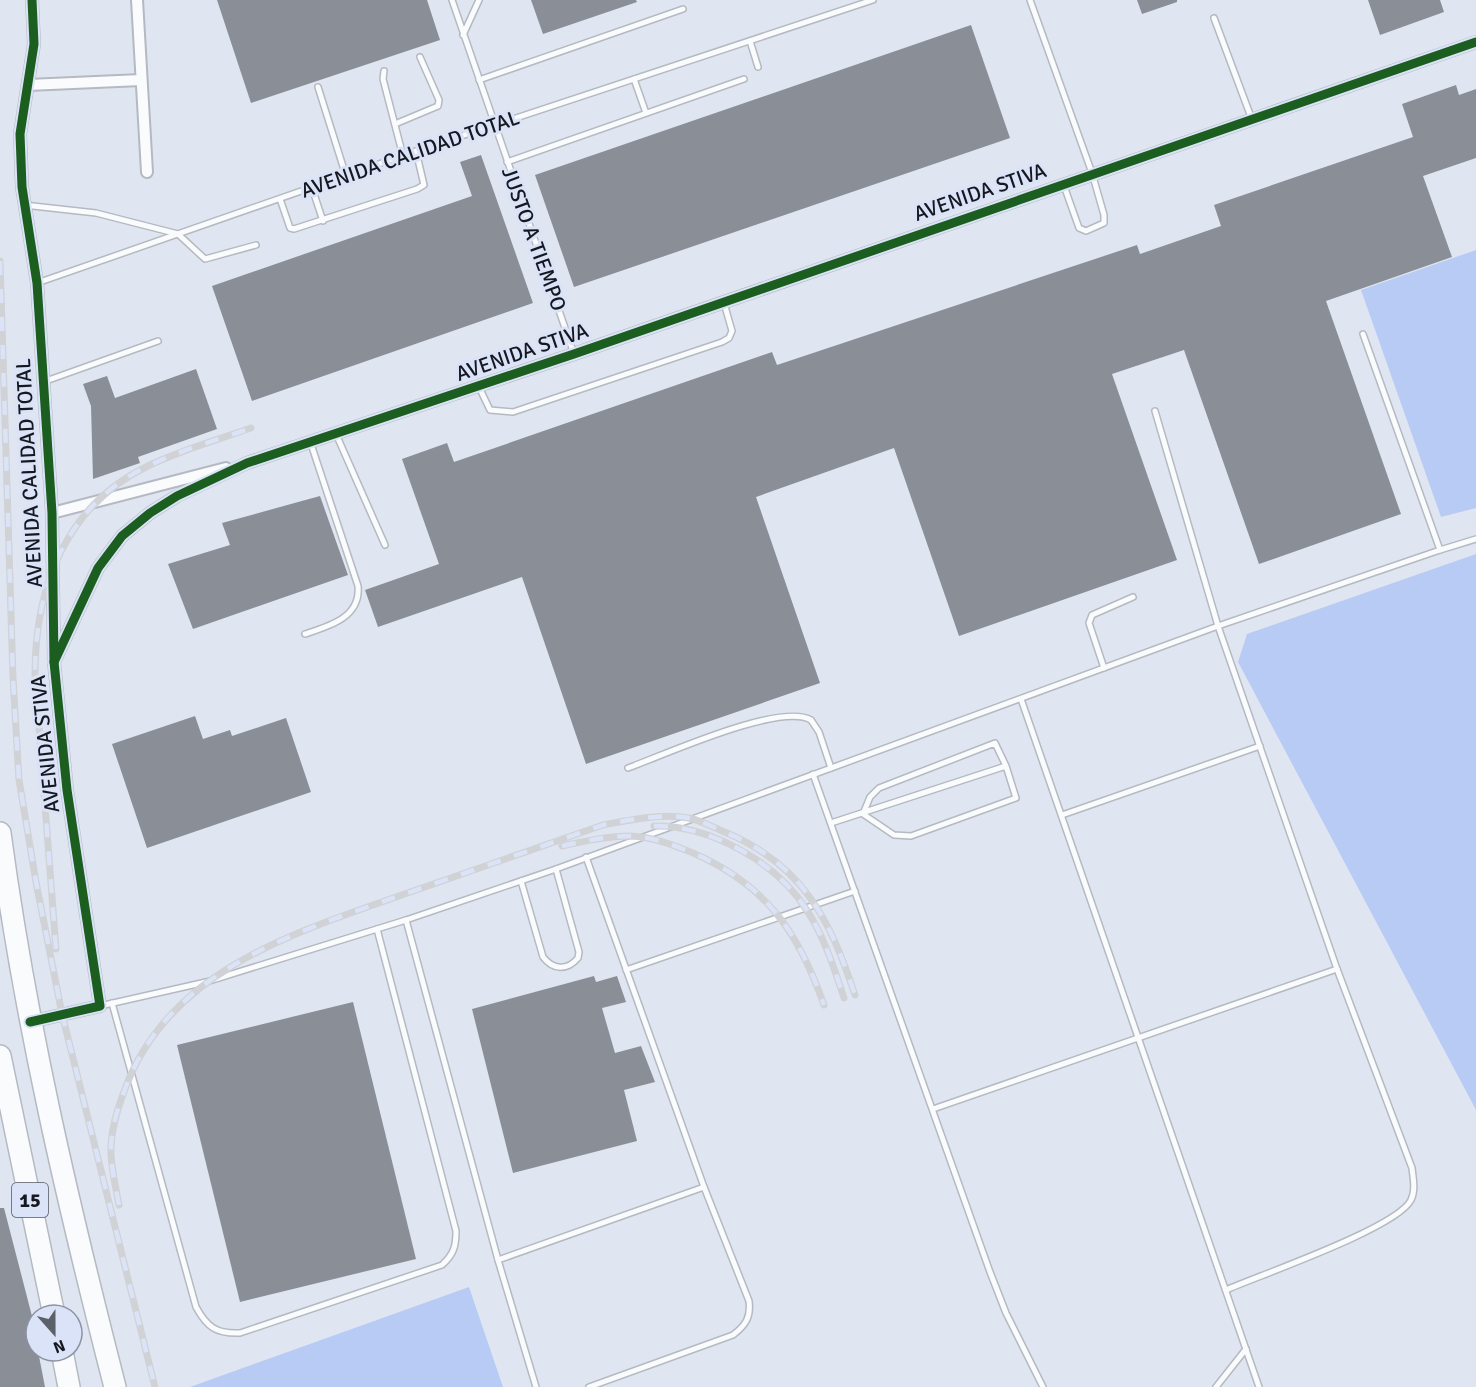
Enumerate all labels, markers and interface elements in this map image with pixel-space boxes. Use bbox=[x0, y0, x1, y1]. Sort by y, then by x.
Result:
street label: AVENIDA CALIDAD TOTAL bbox=[297, 104, 523, 204]
street label: AVENIDA STIVA bbox=[910, 157, 1050, 227]
street label: JUSTO A TIEMPO bbox=[496, 163, 572, 315]
street label: AVENIDA STIVA bbox=[452, 317, 592, 387]
street label: AVENIDA CALIDAD TOTAL bbox=[10, 358, 48, 588]
street label: AVENIDA STIVA bbox=[25, 674, 65, 814]
road number: 15 bbox=[12, 1183, 48, 1217]
north arrow bbox=[24, 1303, 84, 1363]
text: N bbox=[50, 1335, 68, 1357]

